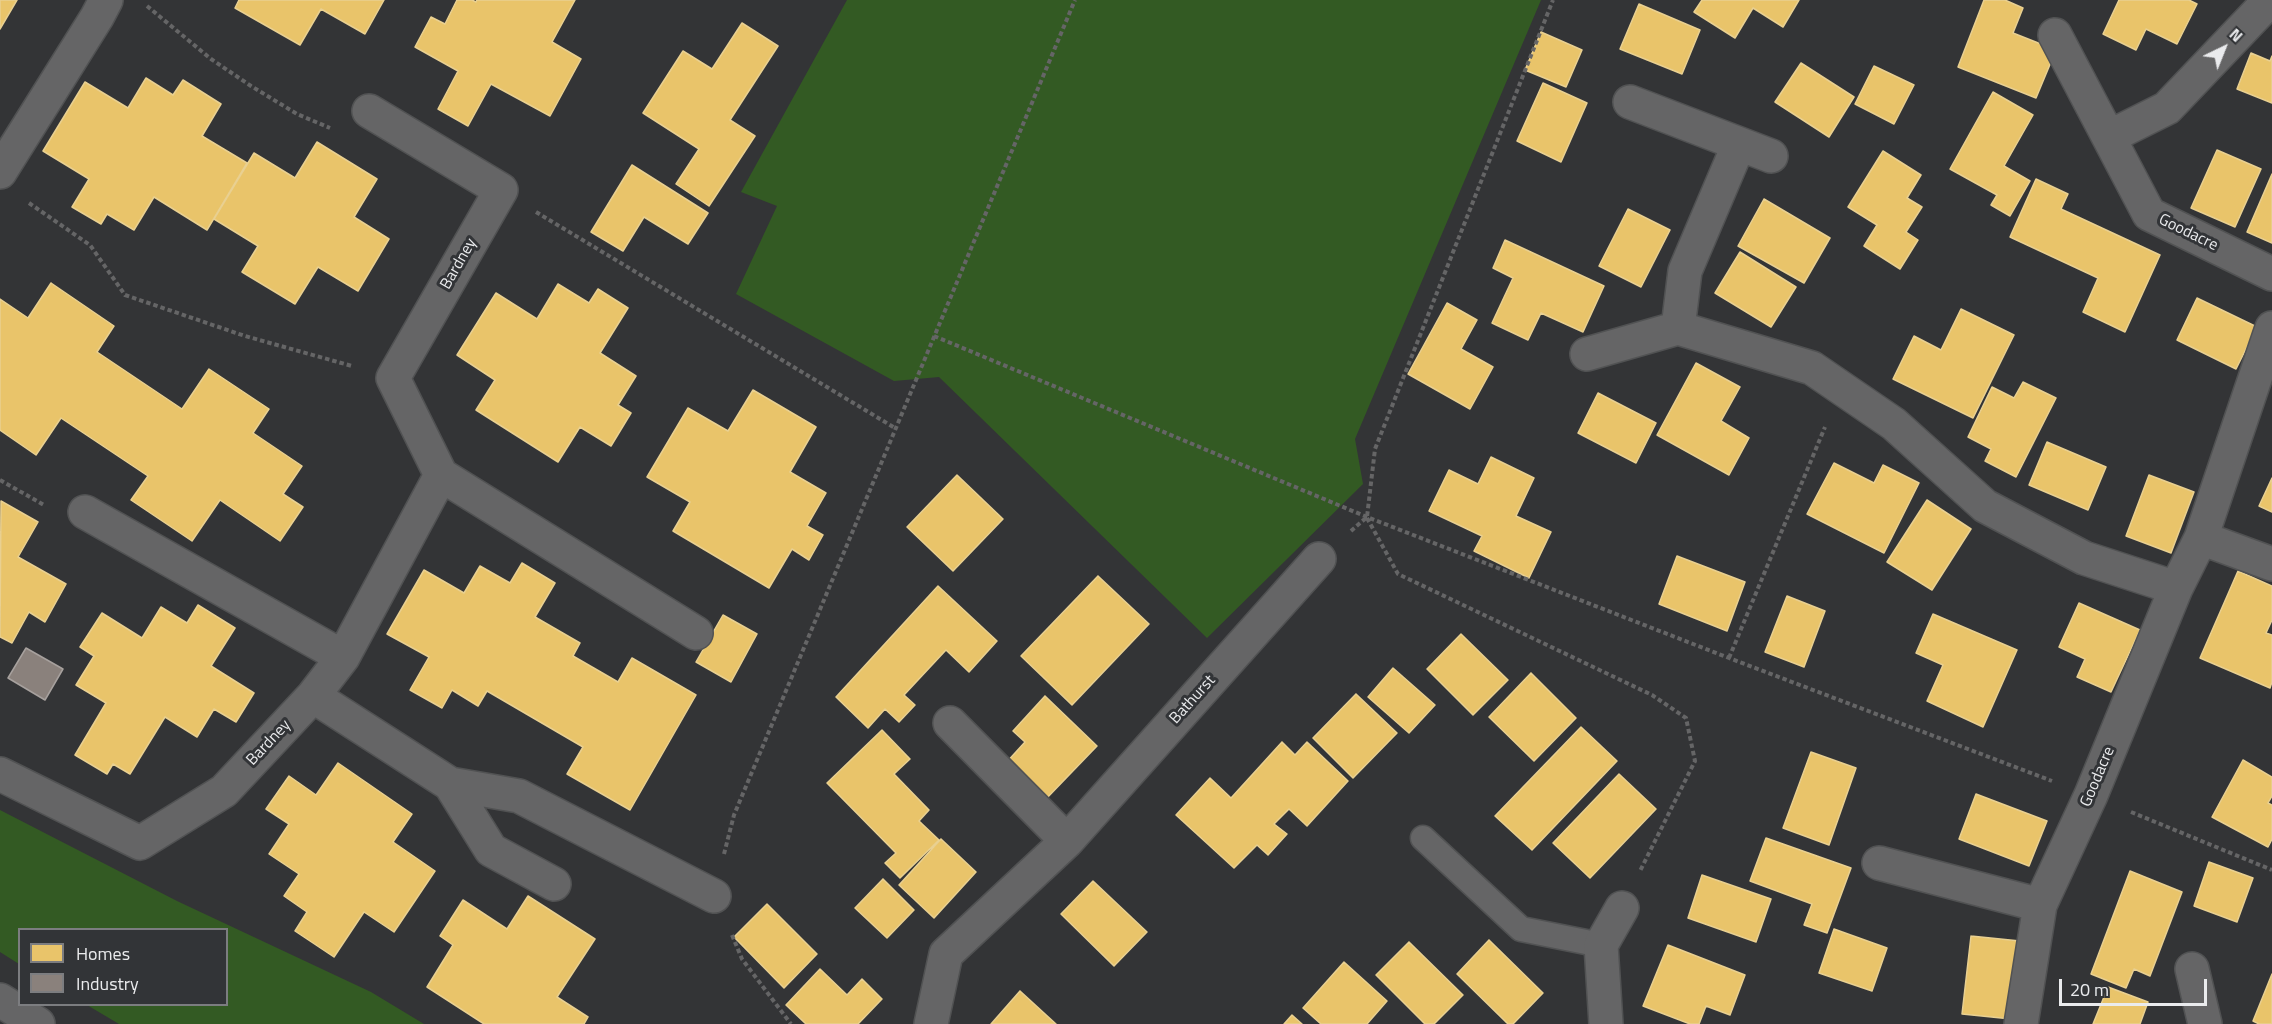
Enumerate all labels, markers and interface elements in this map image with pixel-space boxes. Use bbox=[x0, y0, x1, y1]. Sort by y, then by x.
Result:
north arrow bbox=[2194, 18, 2254, 78]
text: N bbox=[2224, 22, 2249, 47]
street label: Goodacre bbox=[2155, 210, 2221, 256]
street label: Bardney bbox=[437, 235, 481, 293]
street label: Bathurst bbox=[1166, 672, 1220, 728]
street label: Bardney bbox=[243, 716, 295, 770]
street label: Goodacre bbox=[2077, 744, 2119, 810]
legend bbox=[18, 928, 228, 1006]
text: Homes bbox=[76, 940, 130, 967]
scale bar bbox=[2062, 967, 2210, 1005]
text: Industry bbox=[76, 970, 139, 997]
text: 20 m bbox=[2070, 976, 2109, 1003]

